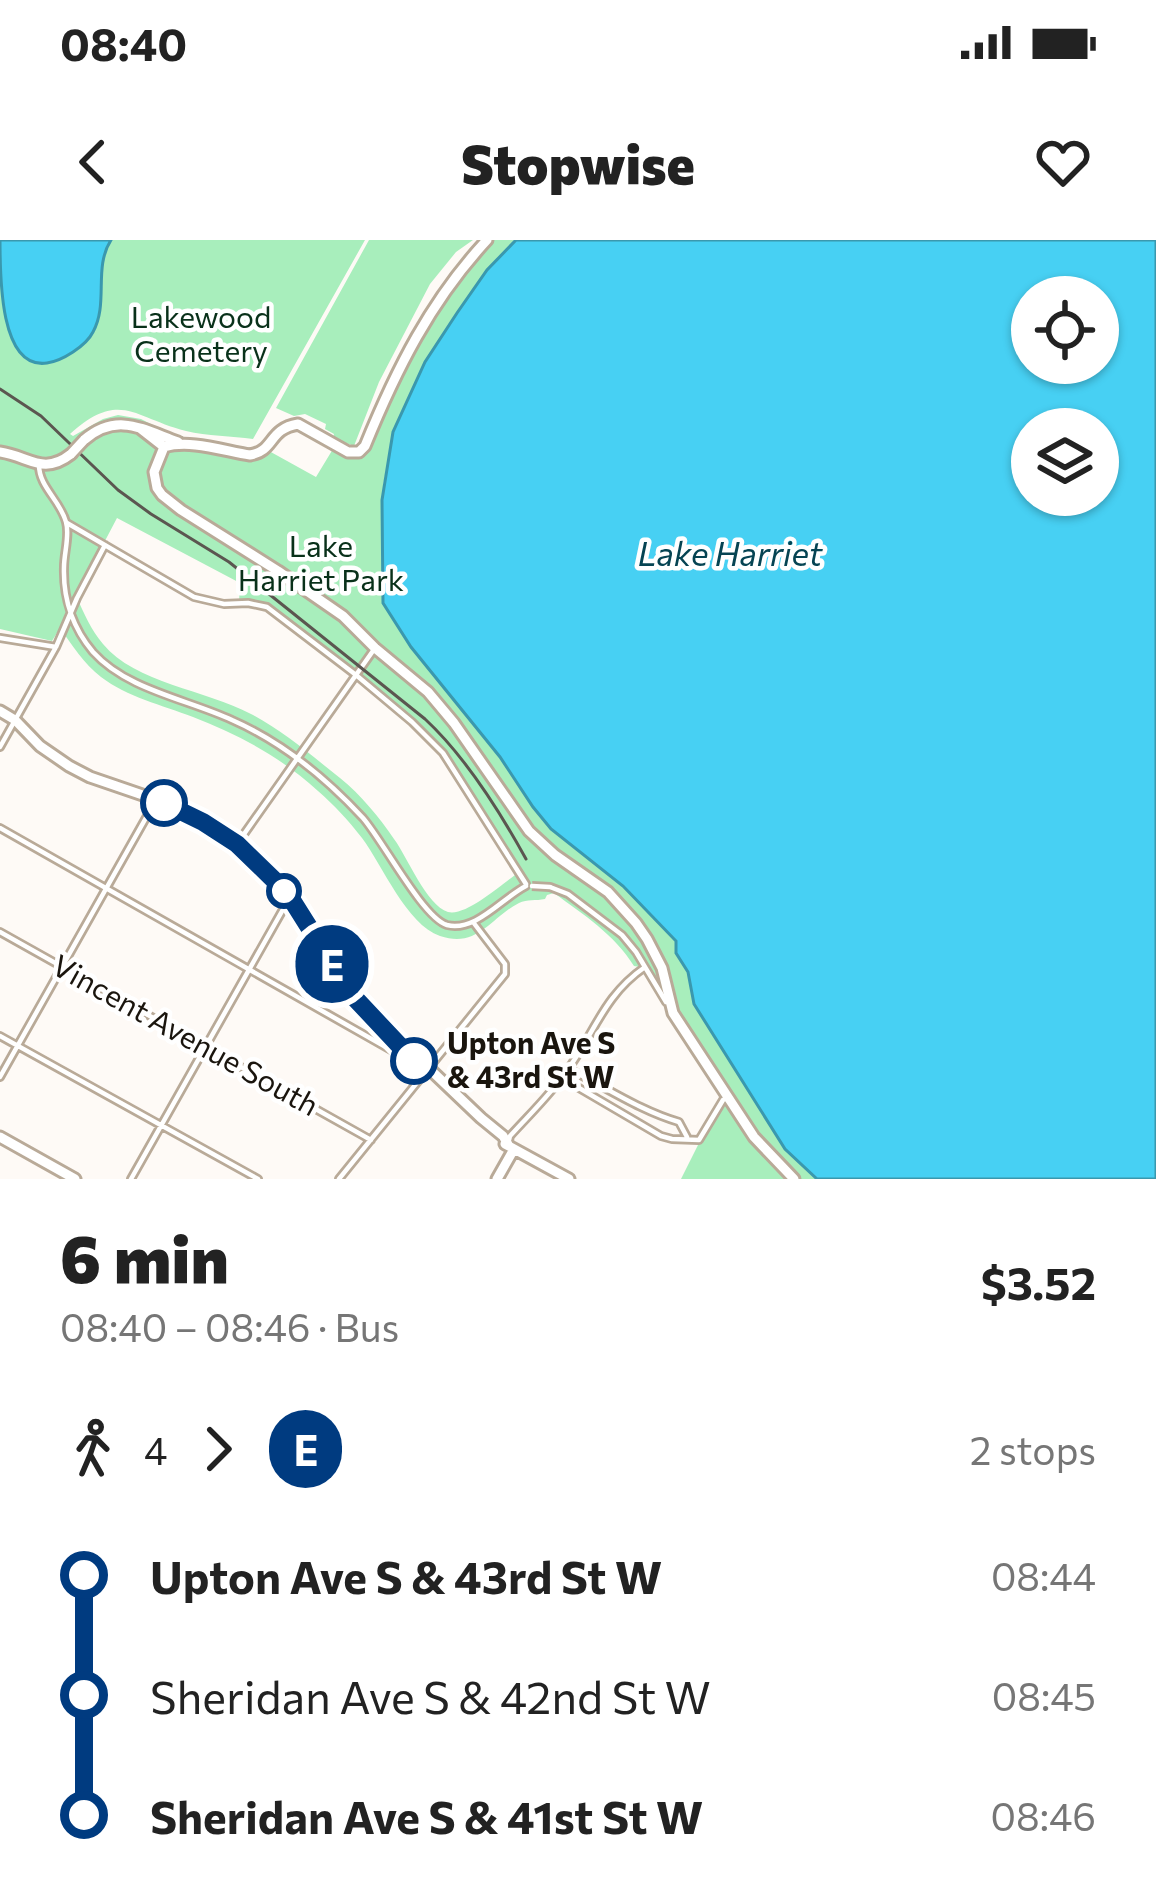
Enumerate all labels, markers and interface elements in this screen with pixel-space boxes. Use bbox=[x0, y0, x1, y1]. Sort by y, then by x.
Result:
text: 08:40 bbox=[60, 15, 187, 70]
icon: back bbox=[60, 129, 126, 195]
text: Stopwise bbox=[461, 129, 695, 195]
icon: heart bbox=[1030, 129, 1096, 195]
map controls bbox=[1011, 276, 1119, 516]
button: locate bbox=[1011, 276, 1119, 384]
park label: Lakewood Cemetery bbox=[131, 297, 271, 368]
button: layers bbox=[1011, 408, 1119, 516]
park label: Lake Harriet Park bbox=[238, 526, 404, 597]
water label: Lake Harriet bbox=[638, 532, 824, 573]
unlabelled marker bbox=[142, 781, 186, 825]
unlabelled marker bbox=[268, 875, 300, 907]
line badge: E bbox=[293, 925, 371, 1003]
text: E bbox=[319, 938, 345, 990]
street label: Vincent Avenue South bbox=[47, 945, 326, 1122]
place label: Upton Ave S & 43rd St W bbox=[447, 1023, 615, 1094]
marker: Upton Ave S & 43rd St W bbox=[392, 1039, 436, 1083]
text: 6 min bbox=[60, 1216, 229, 1297]
text: $3.52 bbox=[981, 1254, 1096, 1309]
text: 08:40 – 08:46 · Bus bbox=[60, 1302, 399, 1350]
icon: walk bbox=[60, 1416, 126, 1482]
icon: forward bbox=[185, 1416, 251, 1482]
text: E bbox=[293, 1423, 318, 1475]
text: 4 bbox=[144, 1425, 167, 1473]
text: 2 stops bbox=[970, 1425, 1096, 1473]
text: Upton Ave S & 43rd St W bbox=[150, 1548, 662, 1603]
text: 08:44 bbox=[991, 1551, 1096, 1599]
text: Sheridan Ave S & 42nd St W bbox=[150, 1668, 711, 1723]
text: 08:45 bbox=[992, 1671, 1096, 1719]
text: Sheridan Ave S & 41st St W bbox=[150, 1788, 703, 1843]
text: 08:46 bbox=[991, 1791, 1096, 1839]

